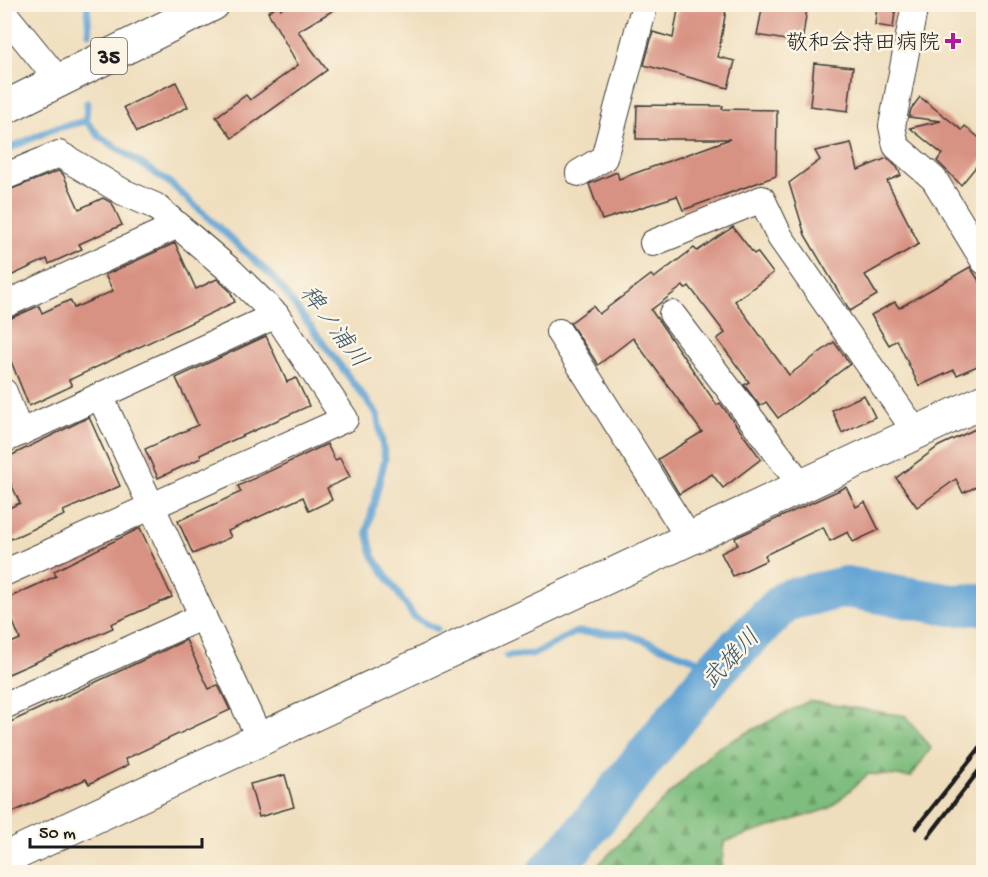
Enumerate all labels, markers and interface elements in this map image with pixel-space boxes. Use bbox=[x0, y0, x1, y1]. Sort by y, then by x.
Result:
place label: 敬和会持田病院 bbox=[786, 31, 940, 58]
marker: 敬和会持田病院 bbox=[944, 32, 962, 50]
road number: 35 bbox=[91, 38, 127, 74]
water label: 稗ノ浦川 bbox=[292, 280, 373, 375]
water label: 武雄川 bbox=[697, 623, 768, 697]
scale bar bbox=[30, 811, 202, 849]
text: 50 m bbox=[39, 824, 76, 845]

